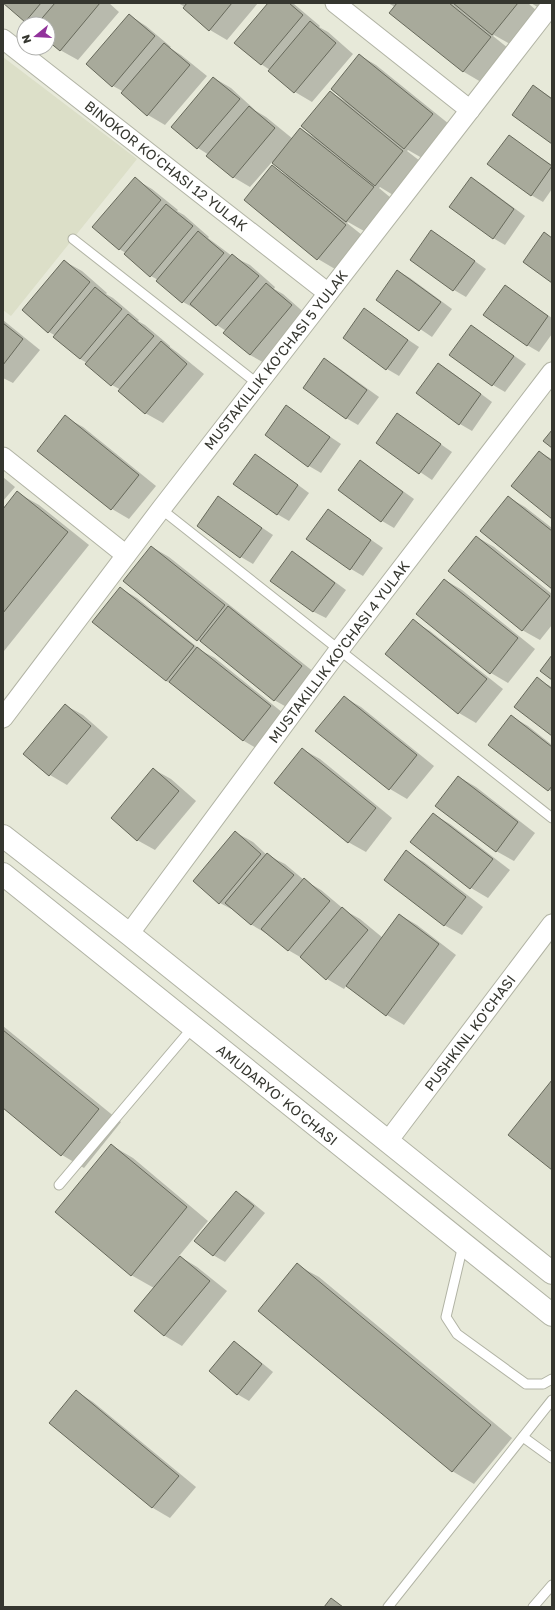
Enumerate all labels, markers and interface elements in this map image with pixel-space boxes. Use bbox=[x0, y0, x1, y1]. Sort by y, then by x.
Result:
north arrow bbox=[16, 16, 56, 56]
text: N bbox=[19, 33, 33, 45]
street label: BINOKOR KO'CHASI 12 YULAK bbox=[82, 97, 251, 235]
street label: MUSTAKILLIK KO'CHASI 5 YULAK bbox=[200, 266, 351, 453]
street label: MUSTAKILLIK KO'CHASI 4 YULAK bbox=[265, 557, 413, 746]
street label: PUSHKINL KO'CHASI bbox=[420, 971, 519, 1094]
street label: AMUDARYO' KO'CHASI bbox=[213, 1041, 341, 1149]

